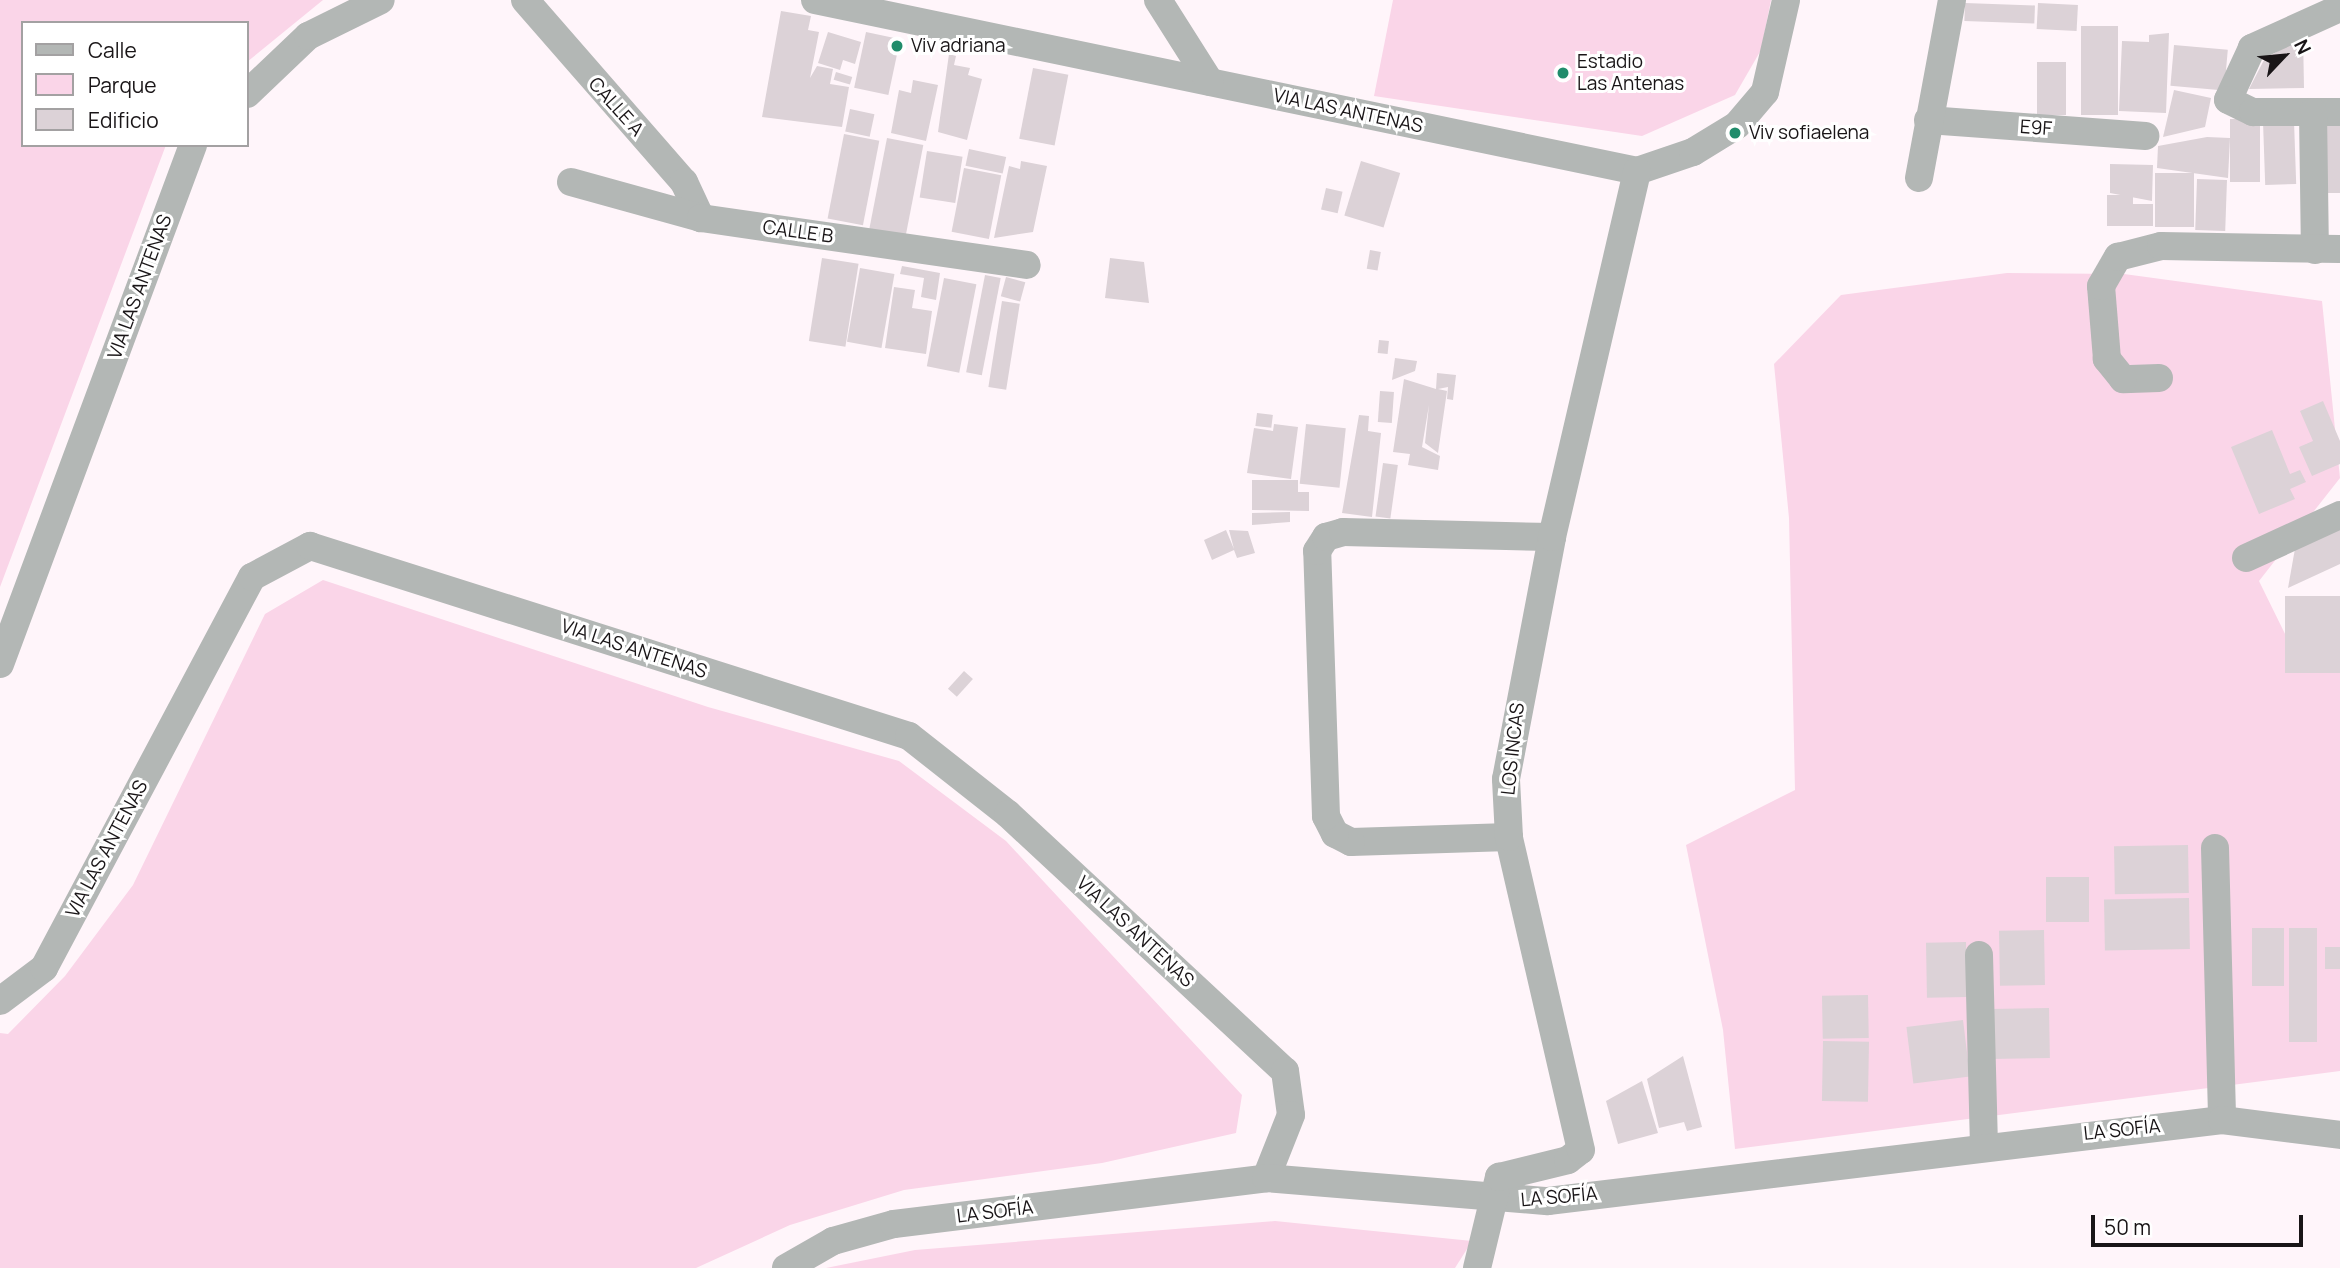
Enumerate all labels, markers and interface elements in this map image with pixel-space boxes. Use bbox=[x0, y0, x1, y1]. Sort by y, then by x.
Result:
legend bbox=[21, 21, 248, 147]
north arrow bbox=[2249, 21, 2319, 91]
place label: Viv adriana bbox=[911, 35, 1005, 57]
text: N bbox=[2288, 35, 2318, 59]
text: Calle bbox=[88, 36, 137, 64]
marker: Viv adriana bbox=[889, 38, 905, 54]
place label: Estadio Las Antenas bbox=[1577, 51, 1684, 95]
marker: Estadio Las Antenas bbox=[1555, 65, 1571, 81]
text: Parque bbox=[88, 71, 157, 99]
street label: CALLE A bbox=[584, 73, 648, 141]
street label: VIA LAS ANTENAS bbox=[1271, 84, 1425, 138]
text: Edificio bbox=[88, 106, 159, 134]
street label: E9F bbox=[2019, 116, 2053, 140]
place label: Viv sofiaelena bbox=[1749, 122, 1869, 144]
marker: Viv sofiaelena bbox=[1727, 125, 1743, 141]
street label: VIA LAS ANTENAS bbox=[103, 212, 177, 362]
street label: CALLE B bbox=[761, 216, 835, 248]
street label: VIA LAS ANTENAS bbox=[558, 615, 710, 683]
street label: LOS INCAS bbox=[1497, 702, 1529, 796]
street label: VIA LAS ANTENAS bbox=[61, 776, 153, 922]
street label: VIA LAS ANTENAS bbox=[1072, 872, 1198, 992]
street label: LA SOFÍA bbox=[2083, 1115, 2161, 1145]
street label: LA SOFÍA bbox=[1520, 1182, 1598, 1212]
street label: LA SOFÍA bbox=[955, 1196, 1035, 1228]
scale bar bbox=[2095, 1202, 2307, 1246]
text: 50 m bbox=[2104, 1213, 2151, 1241]

